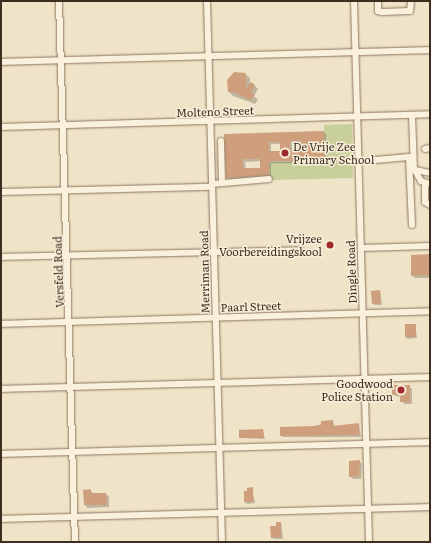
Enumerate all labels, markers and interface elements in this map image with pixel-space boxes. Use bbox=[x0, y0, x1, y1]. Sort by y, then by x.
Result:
street label: Molteno Street bbox=[176, 103, 254, 119]
place label: De Vrije Zee Primary School bbox=[293, 140, 374, 166]
marker: De Vrije Zee Primary School bbox=[280, 148, 290, 158]
street label: Merriman Road bbox=[197, 230, 211, 314]
place label: Vrijzee Voorbereidingskool bbox=[219, 232, 322, 258]
street label: Versfeld Road bbox=[50, 236, 66, 308]
marker: Vrijzee Voorbereidingskool bbox=[325, 240, 335, 250]
street label: Dingle Road bbox=[343, 240, 359, 304]
street label: Paarl Street bbox=[220, 298, 282, 314]
place label: Goodwood Police Station bbox=[321, 377, 393, 403]
marker: Goodwood Police Station bbox=[396, 385, 406, 395]

